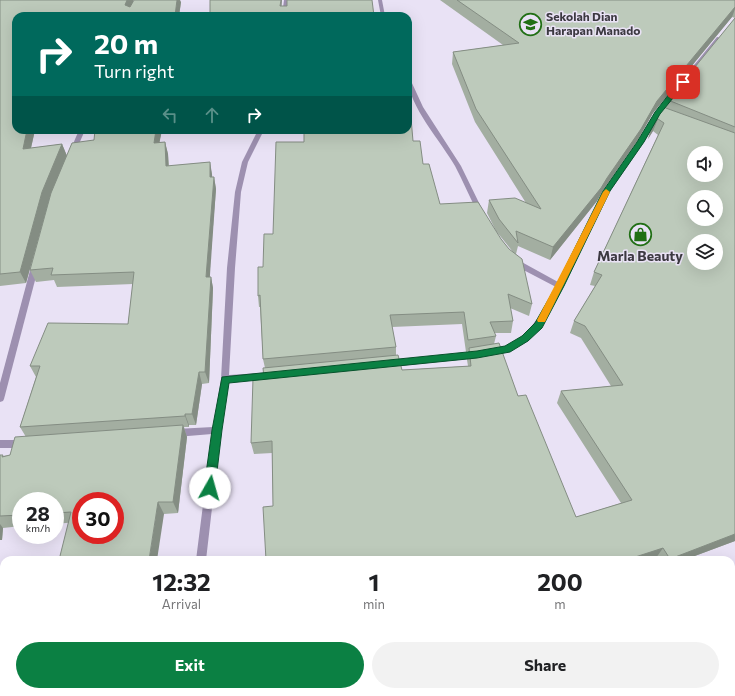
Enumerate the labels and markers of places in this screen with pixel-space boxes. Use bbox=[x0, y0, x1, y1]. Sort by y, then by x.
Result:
place label: Sekolah Dian Harapan Manado bbox=[546, 9, 640, 37]
school or university icon: Sekolah Dian Harapan Manado bbox=[518, 11, 544, 37]
pin bbox=[666, 65, 700, 99]
shop icon: Marla Beauty bbox=[627, 221, 653, 247]
place label: Marla Beauty bbox=[597, 247, 683, 264]

